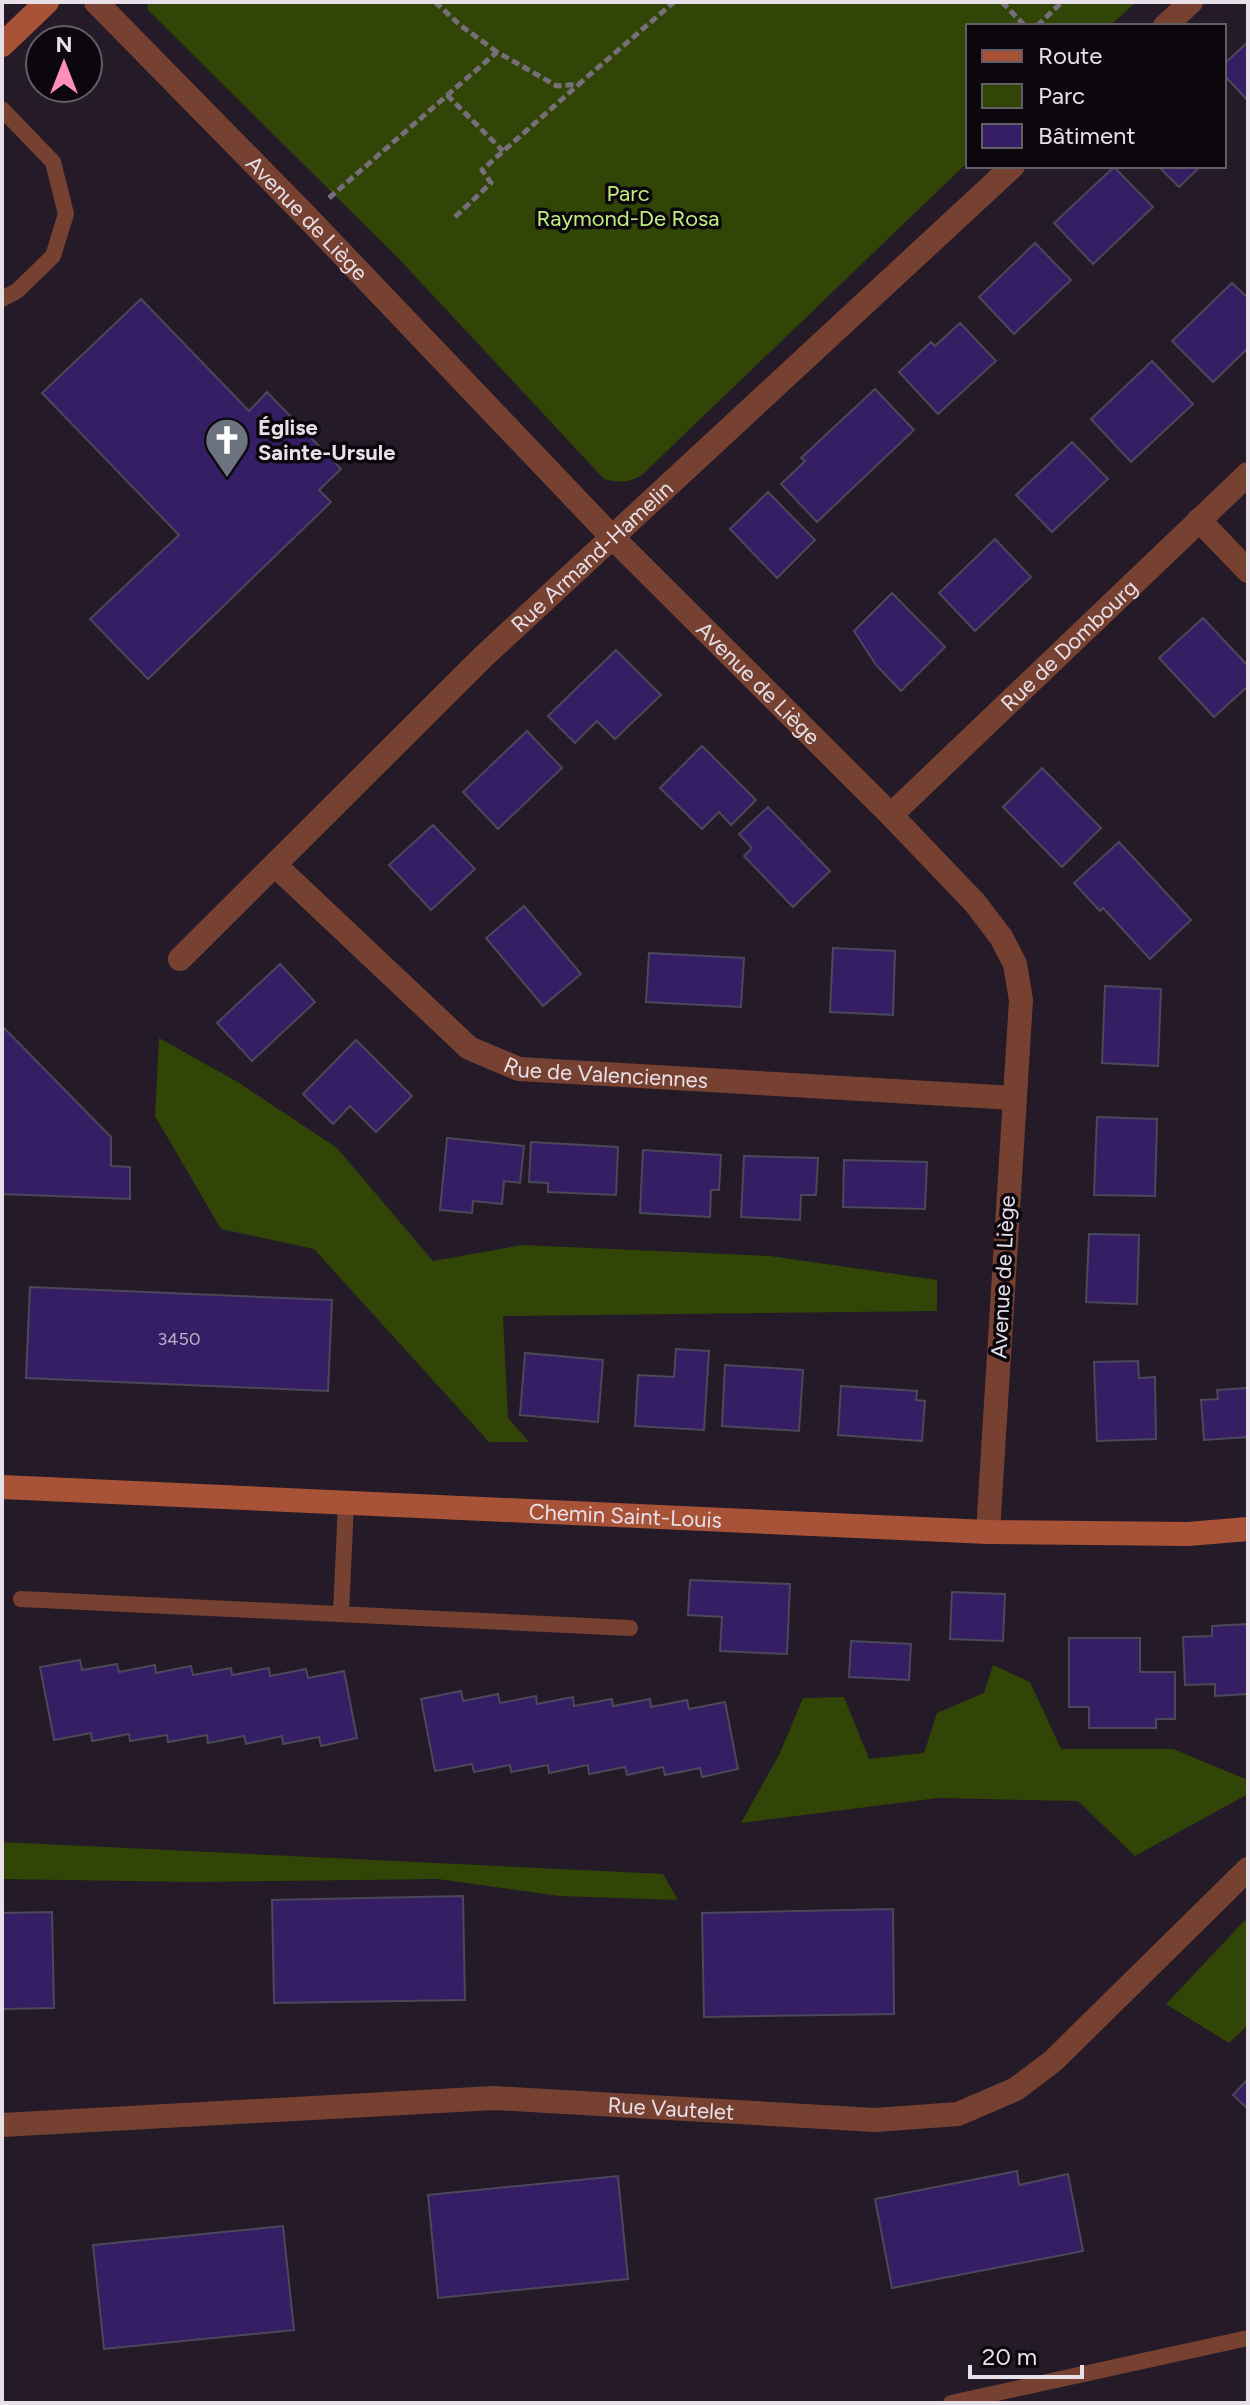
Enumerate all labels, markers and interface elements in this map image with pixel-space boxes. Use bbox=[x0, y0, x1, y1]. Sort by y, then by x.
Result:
north arrow bbox=[24, 24, 104, 104]
legend bbox=[966, 24, 1226, 168]
text: N bbox=[55, 31, 73, 58]
text: Route bbox=[1038, 41, 1102, 70]
text: Parc bbox=[1038, 81, 1085, 110]
text: Bâtiment bbox=[1038, 121, 1136, 150]
street label: Avenue de Liège bbox=[241, 150, 374, 286]
park label: Parc Raymond-De Rosa bbox=[537, 180, 719, 232]
place label: Église Sainte-Ursule bbox=[258, 414, 395, 466]
church icon: Église Sainte-Ursule bbox=[203, 416, 251, 479]
street label: Rue Armand-Hamelin bbox=[505, 475, 678, 638]
street label: Rue de Dombourg bbox=[995, 574, 1143, 717]
street label: Avenue de Liège bbox=[691, 616, 826, 750]
street label: Rue de Valenciennes bbox=[500, 1051, 709, 1094]
street label: Avenue de Liège bbox=[985, 1195, 1021, 1359]
house number: 3450 bbox=[158, 1328, 200, 1350]
street label: Chemin Saint-Louis bbox=[528, 1498, 722, 1533]
street label: Rue Vautelet bbox=[607, 2091, 735, 2125]
scale bar bbox=[970, 2329, 1082, 2379]
text: 20 m bbox=[982, 2342, 1037, 2371]

